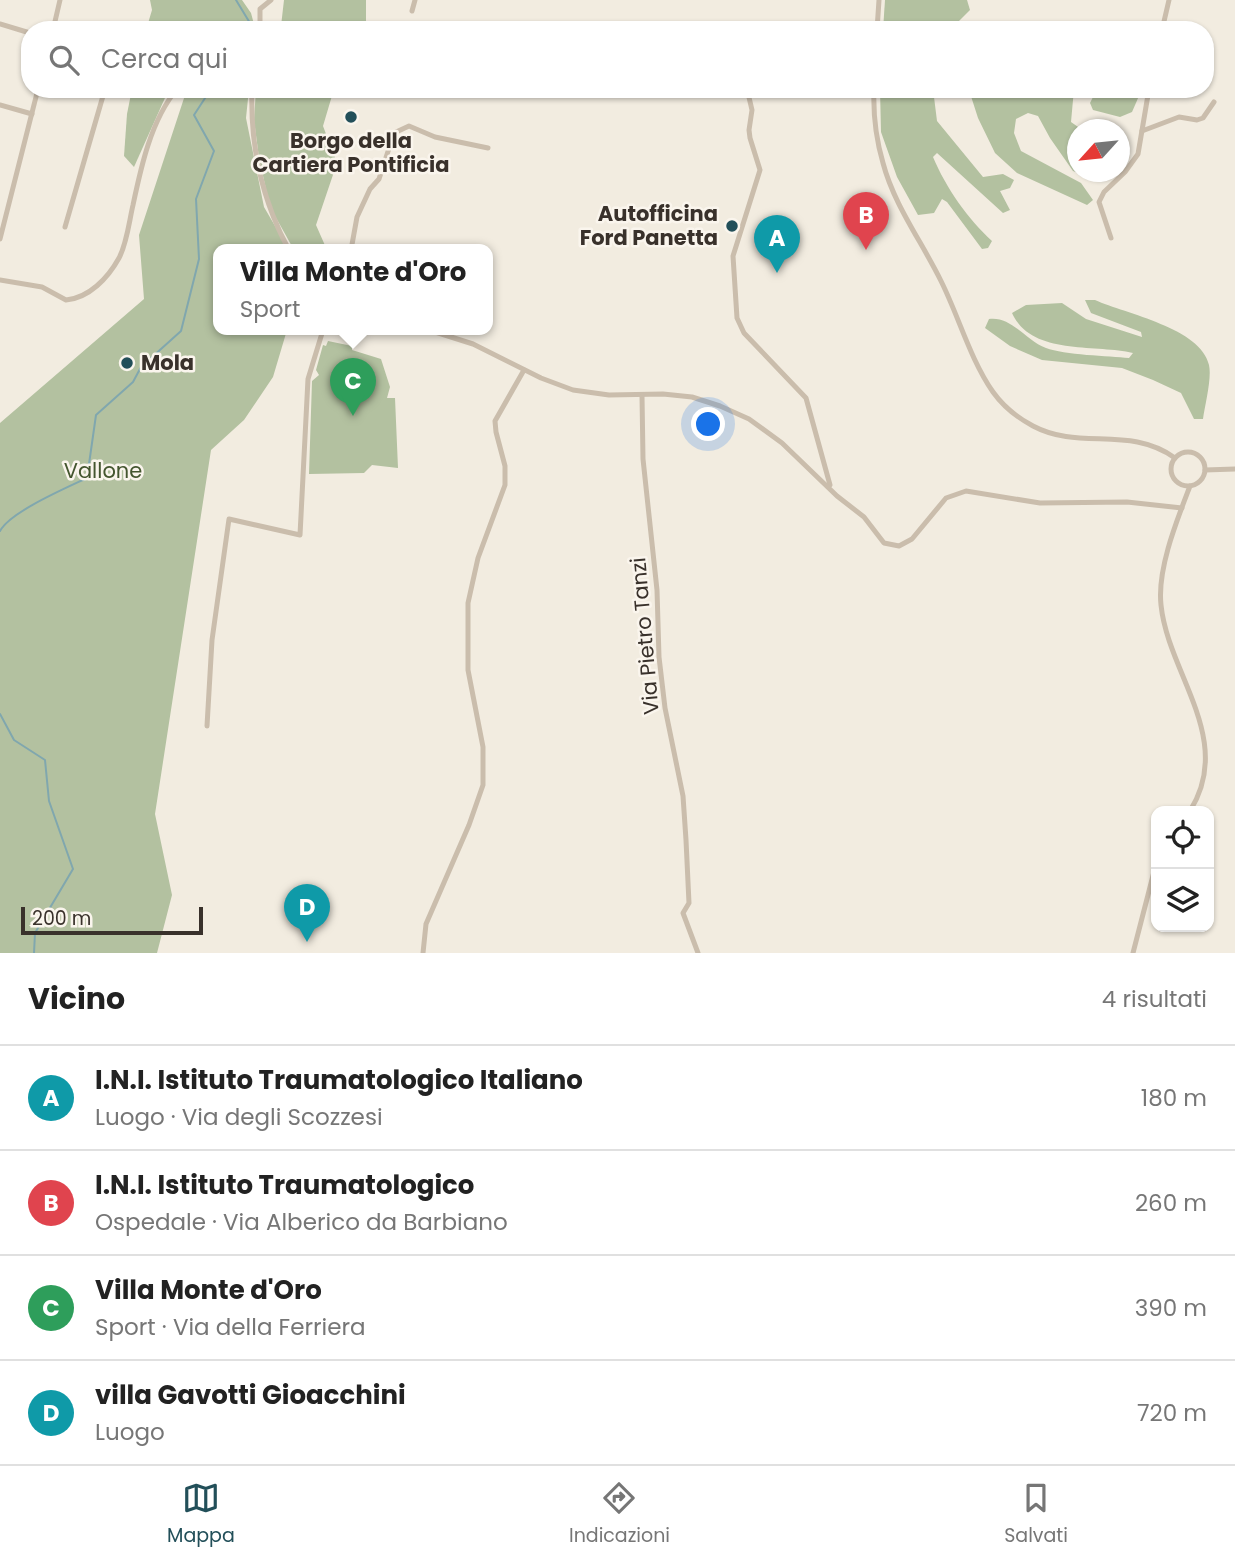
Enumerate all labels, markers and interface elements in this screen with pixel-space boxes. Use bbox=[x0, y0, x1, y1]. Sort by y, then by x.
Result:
search box bbox=[21, 21, 1214, 98]
icon: search bbox=[45, 41, 83, 79]
text: Cerca qui bbox=[101, 41, 228, 77]
marker: Borgo della Cartiera Pontificia bbox=[343, 109, 359, 125]
north arrow bbox=[1067, 119, 1130, 182]
place label: Borgo della Cartiera Pontificia bbox=[253, 126, 449, 179]
pin: B bbox=[843, 192, 889, 250]
place label: Autofficina Ford Panetta bbox=[580, 199, 718, 252]
pin: A bbox=[754, 215, 800, 273]
marker: Autofficina Ford Panetta bbox=[724, 218, 740, 234]
popup bbox=[213, 244, 493, 335]
text: Villa Monte d'Oro bbox=[240, 254, 466, 290]
text: Sport bbox=[240, 293, 300, 325]
place label: Mola bbox=[141, 348, 194, 377]
marker: Mola bbox=[119, 355, 135, 371]
pin: C bbox=[330, 358, 376, 416]
your location bbox=[691, 407, 725, 441]
park label: Vallone bbox=[64, 456, 142, 485]
street label: Via Pietro Tanzi bbox=[623, 556, 666, 716]
map controls bbox=[1151, 806, 1214, 932]
button: locate bbox=[1151, 806, 1214, 869]
button: layers bbox=[1151, 869, 1214, 932]
pin: D bbox=[284, 884, 330, 942]
scale bar bbox=[21, 904, 203, 936]
text: 200 m bbox=[32, 905, 91, 932]
text: Vicino bbox=[28, 977, 125, 1020]
text: 4 risultati bbox=[1102, 983, 1207, 1015]
text: I.N.I. Istituto Traumatologico Italiano bbox=[95, 1062, 583, 1098]
text: A bbox=[43, 1082, 59, 1114]
text: 180 m bbox=[1141, 1082, 1207, 1114]
text: Luogo · Via degli Scozzesi bbox=[95, 1101, 383, 1133]
text: I.N.I. Istituto Traumatologico bbox=[95, 1167, 474, 1203]
text: B bbox=[43, 1187, 59, 1219]
text: 260 m bbox=[1135, 1187, 1207, 1219]
text: Ospedale · Via Alberico da Barbiano bbox=[95, 1206, 508, 1238]
text: Villa Monte d'Oro bbox=[95, 1272, 322, 1308]
text: C bbox=[42, 1292, 60, 1324]
text: 390 m bbox=[1135, 1292, 1207, 1324]
text: Sport · Via della Ferriera bbox=[95, 1311, 366, 1343]
text: villa Gavotti Gioacchini bbox=[95, 1377, 406, 1413]
text: D bbox=[43, 1397, 59, 1429]
text: 720 m bbox=[1137, 1397, 1207, 1429]
text: Luogo bbox=[95, 1416, 165, 1448]
tab: Mappa bbox=[167, 1479, 235, 1550]
tab: Indicazioni bbox=[569, 1479, 670, 1550]
tab: Salvati bbox=[1004, 1479, 1068, 1550]

